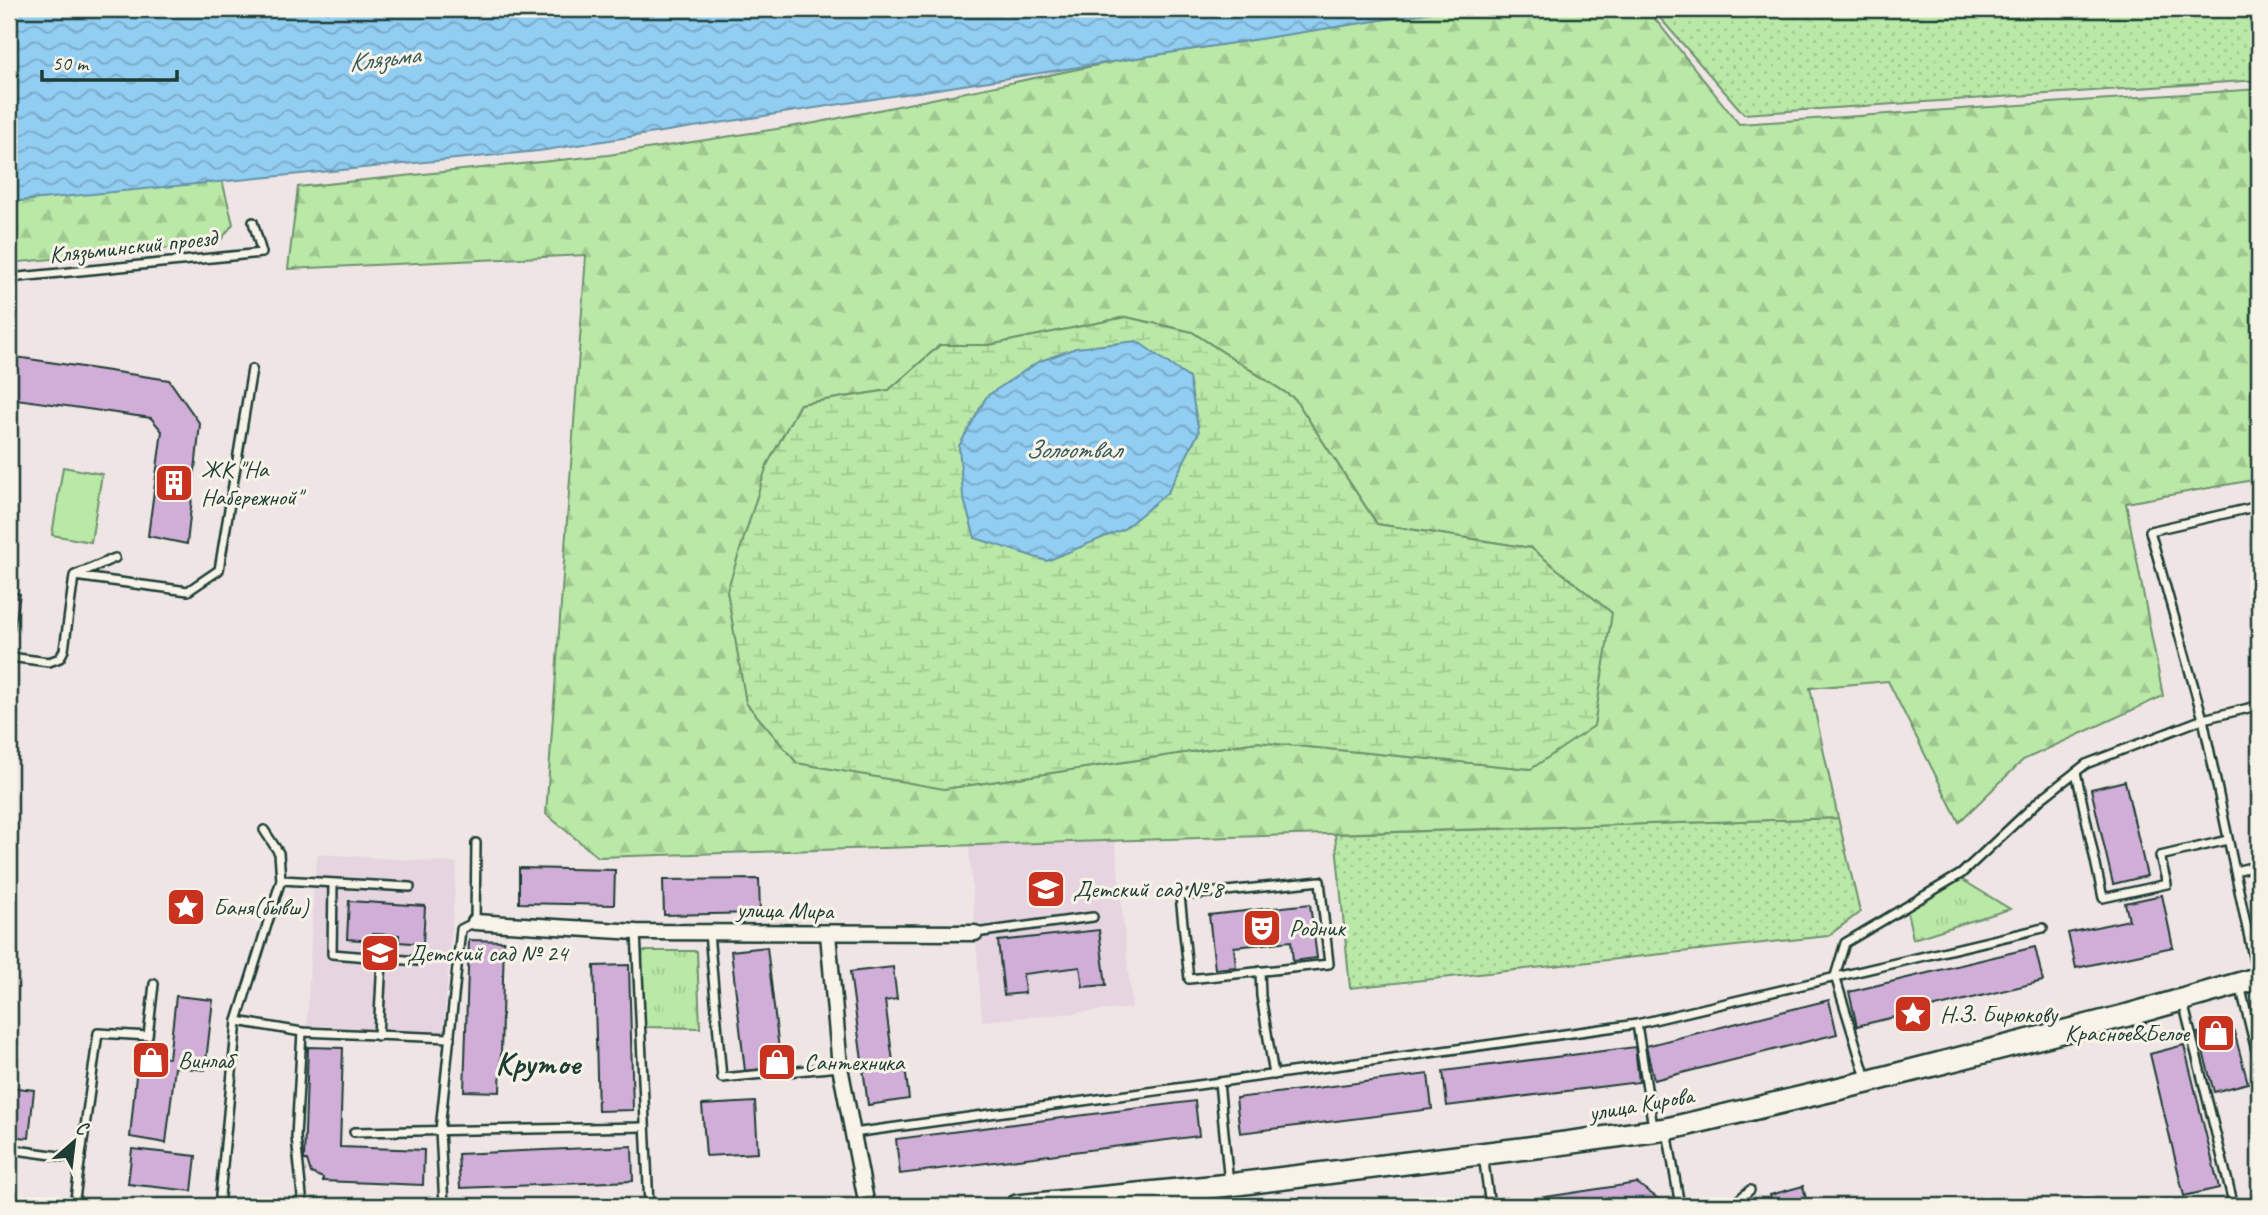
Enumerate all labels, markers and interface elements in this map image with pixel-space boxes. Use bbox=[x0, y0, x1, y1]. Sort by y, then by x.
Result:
water label: Клязьма bbox=[347, 37, 424, 79]
scale bar bbox=[42, 38, 177, 82]
text: 50 m bbox=[52, 50, 90, 76]
street label: Клязьминский проезд bbox=[48, 222, 221, 270]
water label: Золоотвал bbox=[1025, 433, 1124, 466]
place label: ЖК "На Набережной" bbox=[201, 454, 307, 512]
building icon: ЖК "На Набережной" bbox=[153, 462, 195, 504]
school or university icon: Детский сад № 8 bbox=[1025, 868, 1067, 910]
place label: Детский сад № 8 bbox=[1073, 874, 1225, 904]
place icon: Баня(бывш) bbox=[165, 886, 207, 928]
place label: Баня(бывш) bbox=[213, 892, 309, 922]
street label: улица Мира bbox=[734, 894, 835, 926]
theatre icon: Родник bbox=[1241, 907, 1283, 949]
place label: Родник bbox=[1289, 913, 1347, 943]
school or university icon: Детский сад № 24 bbox=[359, 932, 401, 974]
place label: Детский сад № 24 bbox=[407, 938, 570, 968]
place icon: Н.З. Бирюкову bbox=[1892, 993, 1934, 1035]
place label: Н.З. Бирюкову bbox=[1940, 999, 2059, 1029]
shop icon: Красное&Белое bbox=[2195, 1012, 2237, 1054]
place label: Красное&Белое bbox=[2065, 1018, 2191, 1048]
shop icon: Винлаб bbox=[130, 1039, 172, 1081]
shop icon: Сантехника bbox=[756, 1041, 798, 1083]
district label: Крутое bbox=[496, 1043, 582, 1084]
place label: Винлаб bbox=[178, 1045, 238, 1075]
place label: Сантехника bbox=[804, 1047, 906, 1077]
street label: улица Кирова bbox=[1584, 1080, 1698, 1128]
north arrow bbox=[38, 1106, 108, 1176]
text: С bbox=[72, 1115, 94, 1142]

